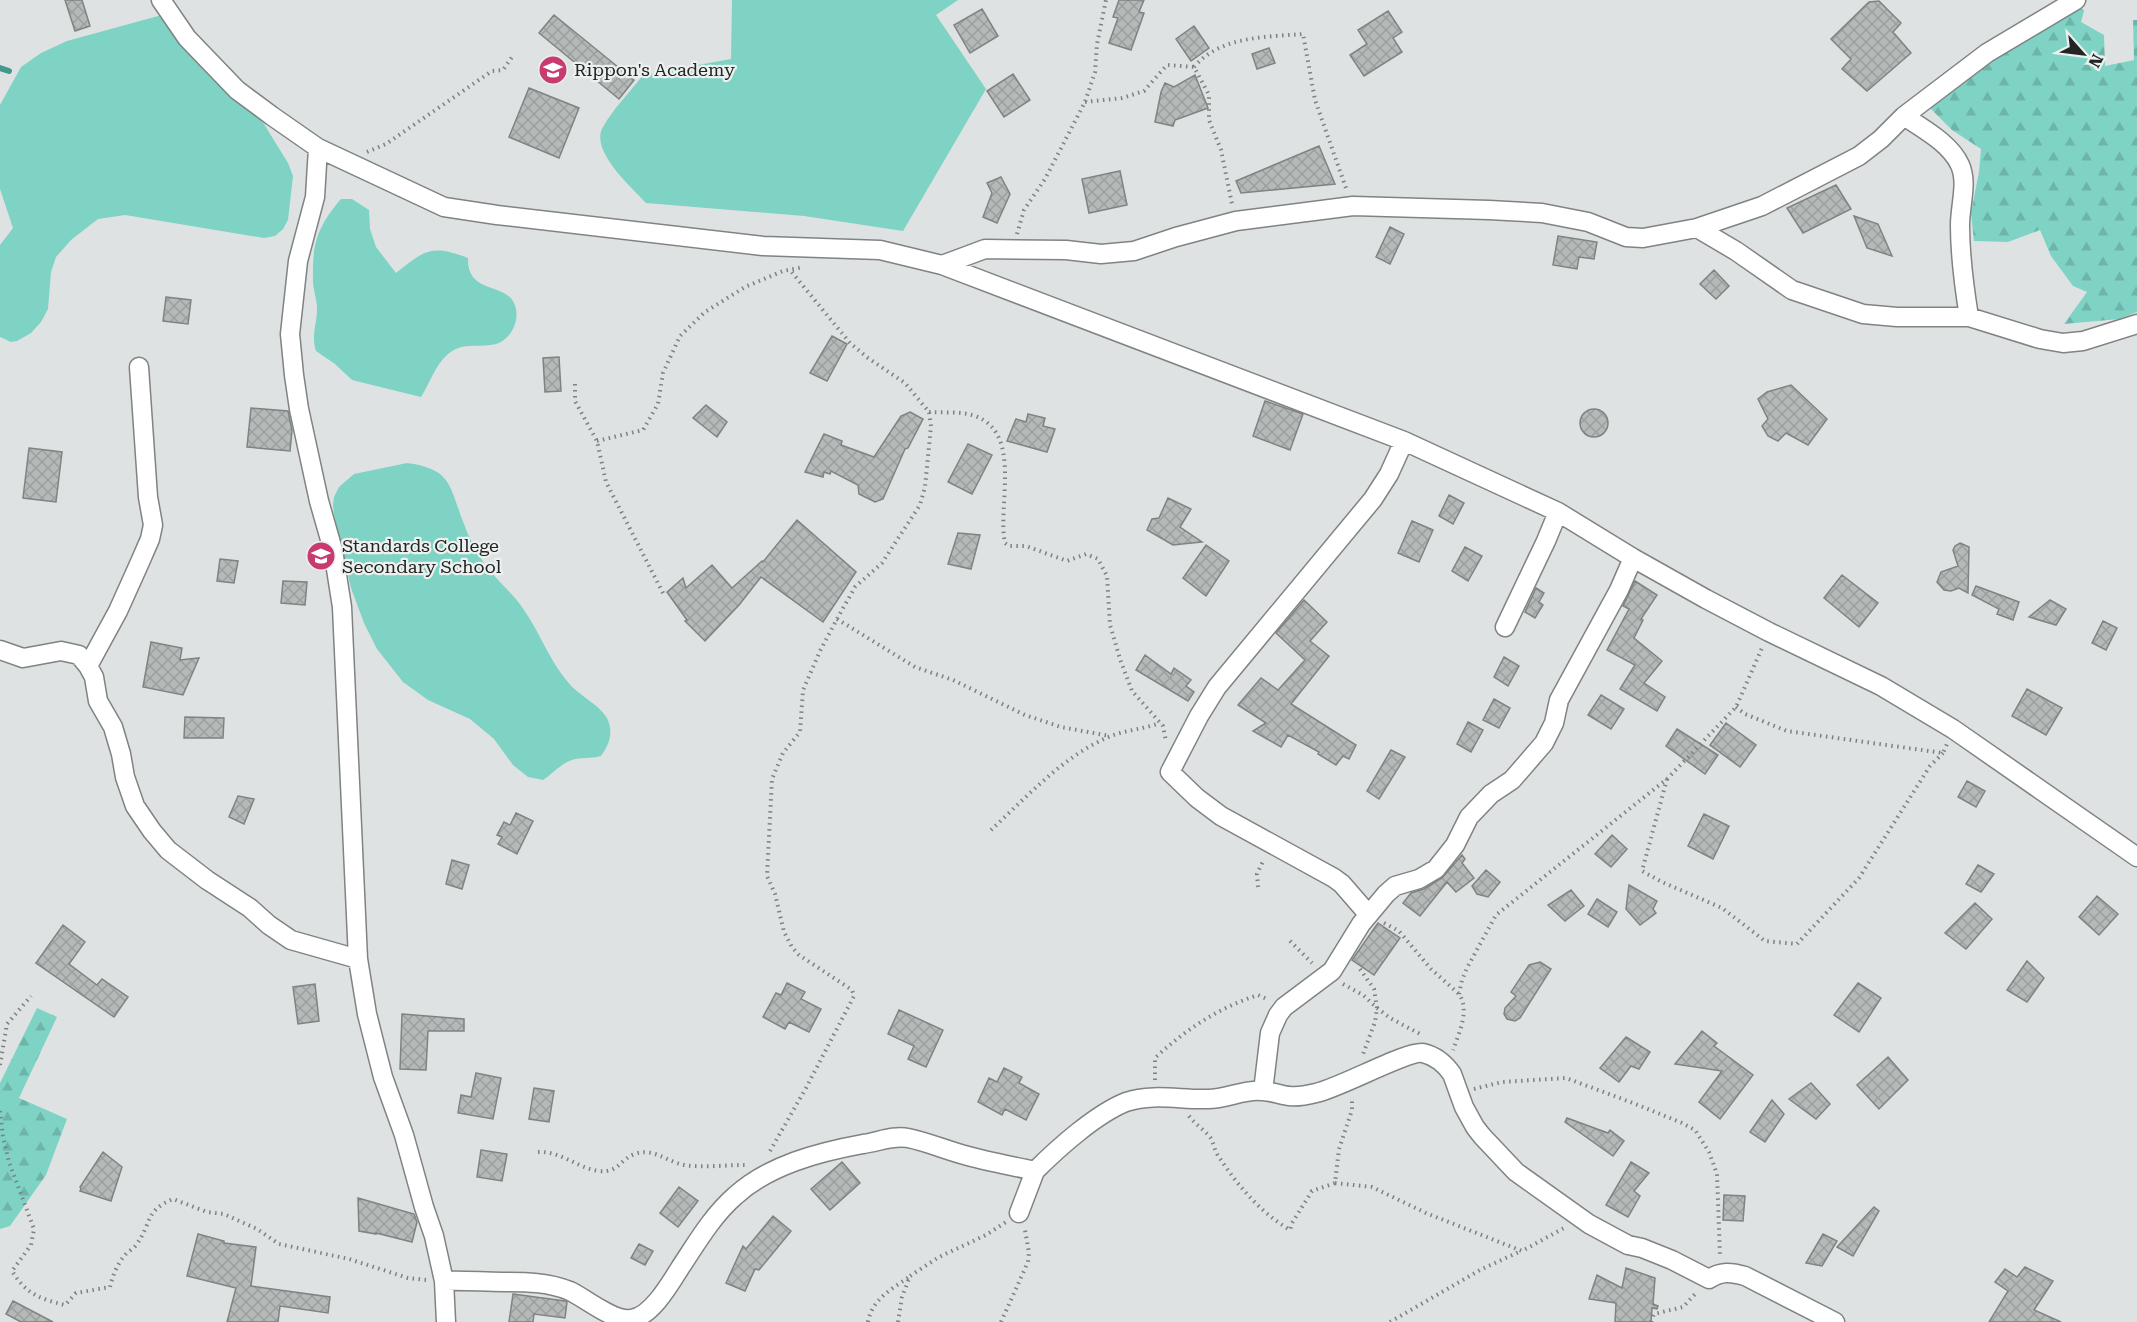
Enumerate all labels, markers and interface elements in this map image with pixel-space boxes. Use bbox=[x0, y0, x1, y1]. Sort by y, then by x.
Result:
north arrow bbox=[2053, 24, 2113, 84]
text: N bbox=[2085, 51, 2107, 71]
school or university icon: Rippon's Academy bbox=[537, 54, 569, 86]
place label: Rippon's Academy bbox=[574, 59, 735, 80]
place label: Standards College Secondary School bbox=[342, 535, 502, 577]
school or university icon: Standards College Secondary School bbox=[305, 540, 337, 572]

